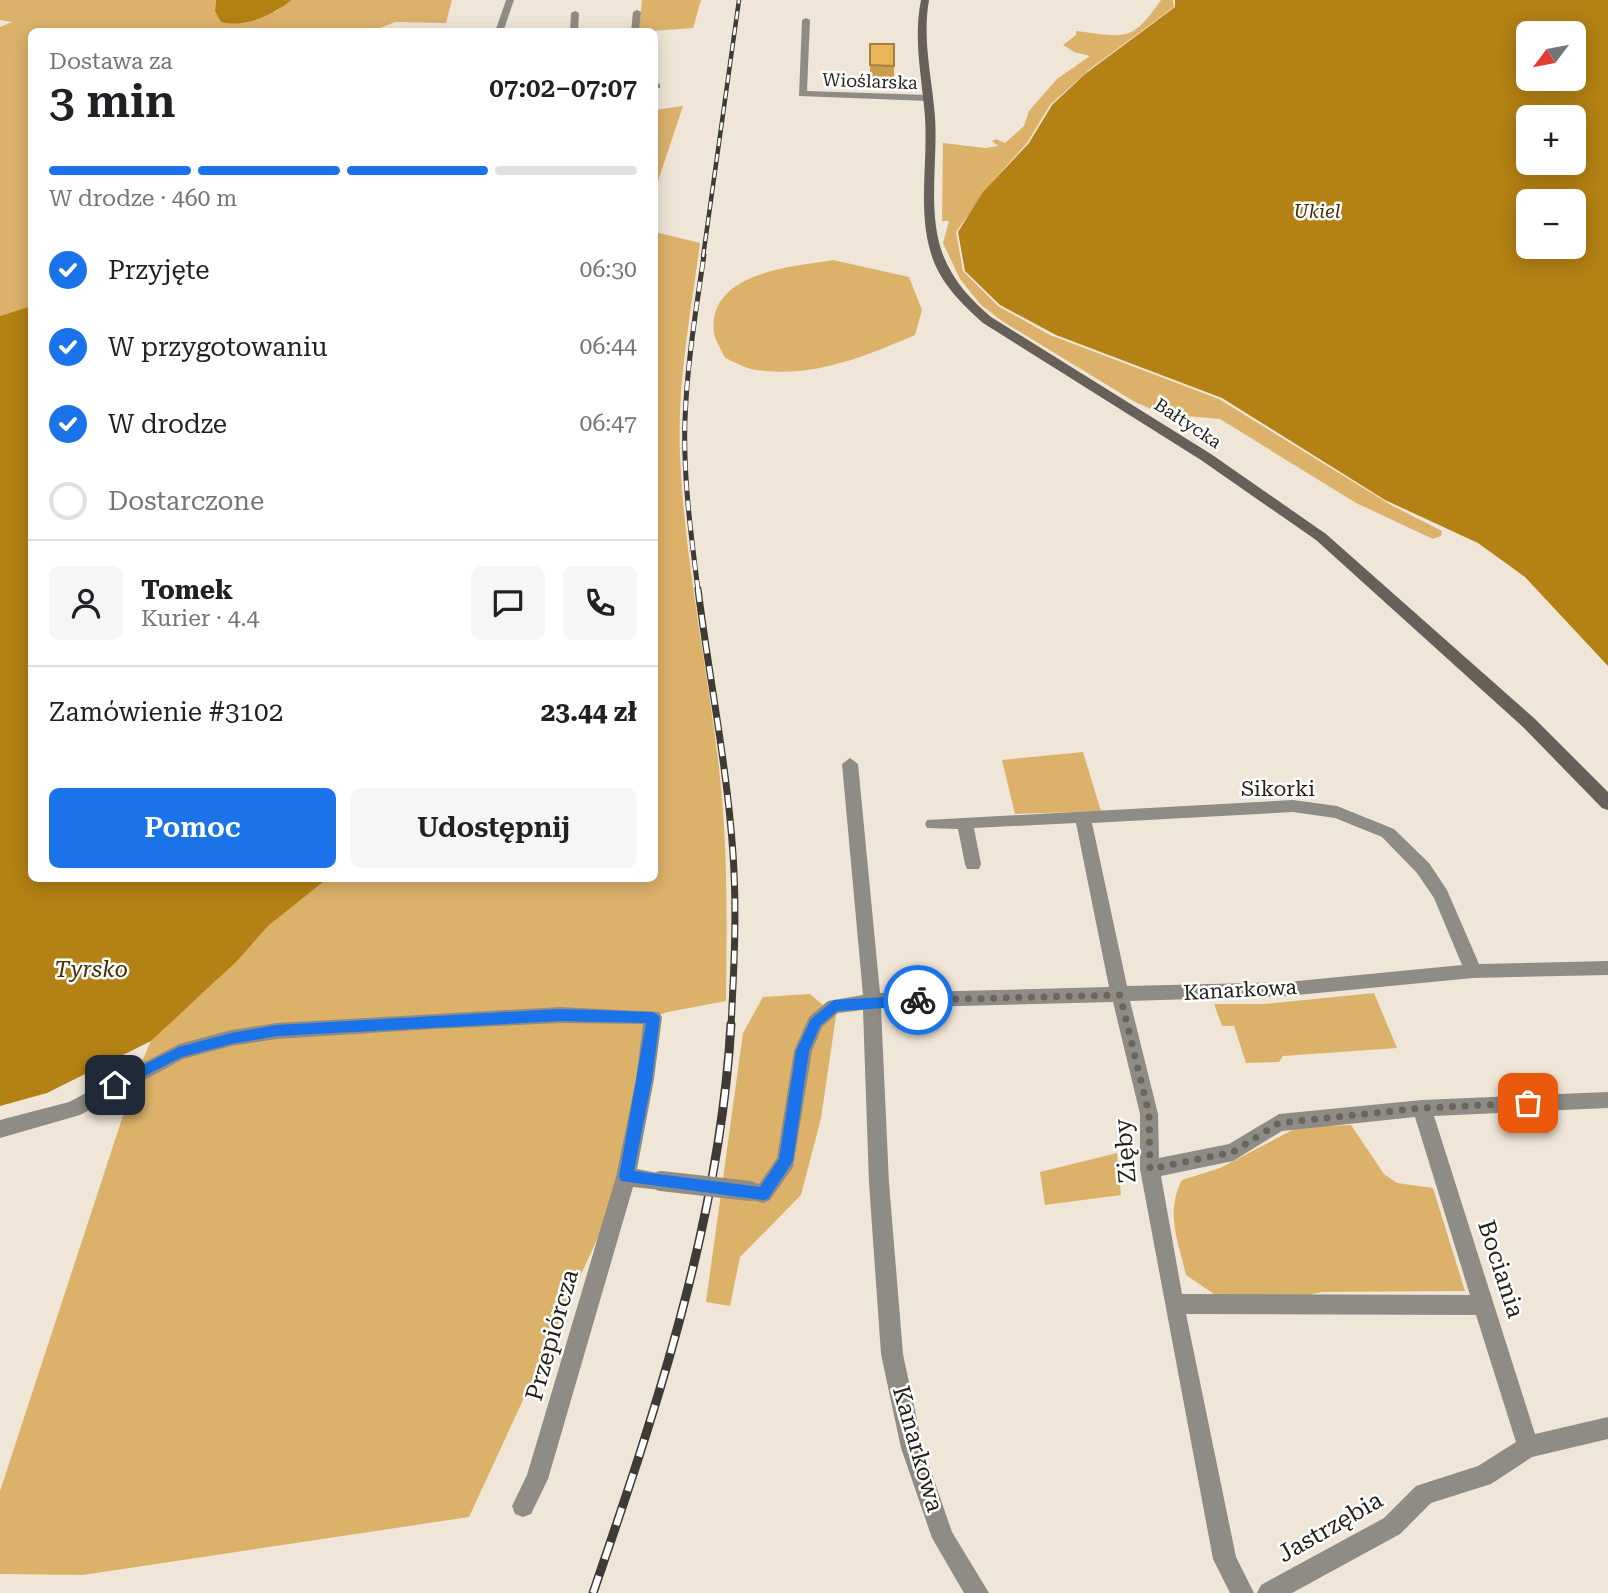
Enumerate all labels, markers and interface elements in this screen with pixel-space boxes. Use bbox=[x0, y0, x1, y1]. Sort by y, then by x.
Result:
north arrow bbox=[1516, 21, 1586, 91]
map controls bbox=[1516, 21, 1586, 259]
text: Dostawa za bbox=[49, 48, 173, 75]
street label: Wioślarska bbox=[822, 69, 918, 93]
text: 07:02–07:07 bbox=[489, 73, 637, 103]
text: 3 min bbox=[49, 74, 176, 128]
button: + bbox=[1516, 105, 1586, 175]
text: W drodze · 460 m bbox=[49, 185, 237, 212]
button: − bbox=[1516, 189, 1586, 259]
water label: Ukiel bbox=[1294, 200, 1341, 223]
icon: check bbox=[49, 251, 87, 289]
text: Przyjęte bbox=[108, 255, 210, 285]
text: 06:30 bbox=[580, 256, 637, 283]
icon: check bbox=[49, 328, 87, 366]
text: W przygotowaniu bbox=[108, 332, 328, 362]
text: 06:44 bbox=[580, 333, 637, 360]
street label: Bałtycka bbox=[1150, 394, 1226, 453]
icon: check bbox=[49, 405, 87, 443]
text: W drodze bbox=[108, 409, 227, 439]
text: 06:47 bbox=[580, 410, 637, 437]
text: Dostarczone bbox=[108, 486, 264, 516]
button: person bbox=[49, 566, 123, 640]
button: chat bbox=[471, 566, 545, 640]
button: phone bbox=[563, 566, 637, 640]
text: Tomek bbox=[141, 575, 233, 605]
text: Kurier · 4.4 bbox=[141, 605, 259, 632]
text: Zamówienie #3102 bbox=[49, 697, 283, 727]
text: 23.44 zł bbox=[541, 697, 637, 727]
street label: Sikorki bbox=[1241, 777, 1315, 801]
button: Pomoc bbox=[49, 788, 336, 868]
button: Udostępnij bbox=[350, 788, 637, 868]
water label: Tyrsko bbox=[54, 956, 128, 983]
courier bbox=[883, 965, 953, 1035]
street label: Kanarkowa bbox=[1183, 975, 1298, 1005]
icon: bike bbox=[899, 981, 937, 1019]
pin bbox=[85, 1055, 145, 1115]
icon: home bbox=[96, 1066, 134, 1104]
pin bbox=[1498, 1073, 1558, 1133]
icon: bag bbox=[1509, 1084, 1547, 1122]
street label: Zięby bbox=[1108, 1117, 1142, 1184]
street label: Bociania bbox=[1472, 1217, 1530, 1321]
street label: Przepiórcza bbox=[520, 1266, 584, 1404]
street label: Kanarkowa bbox=[887, 1383, 949, 1515]
street label: Jastrzębia bbox=[1273, 1486, 1387, 1568]

